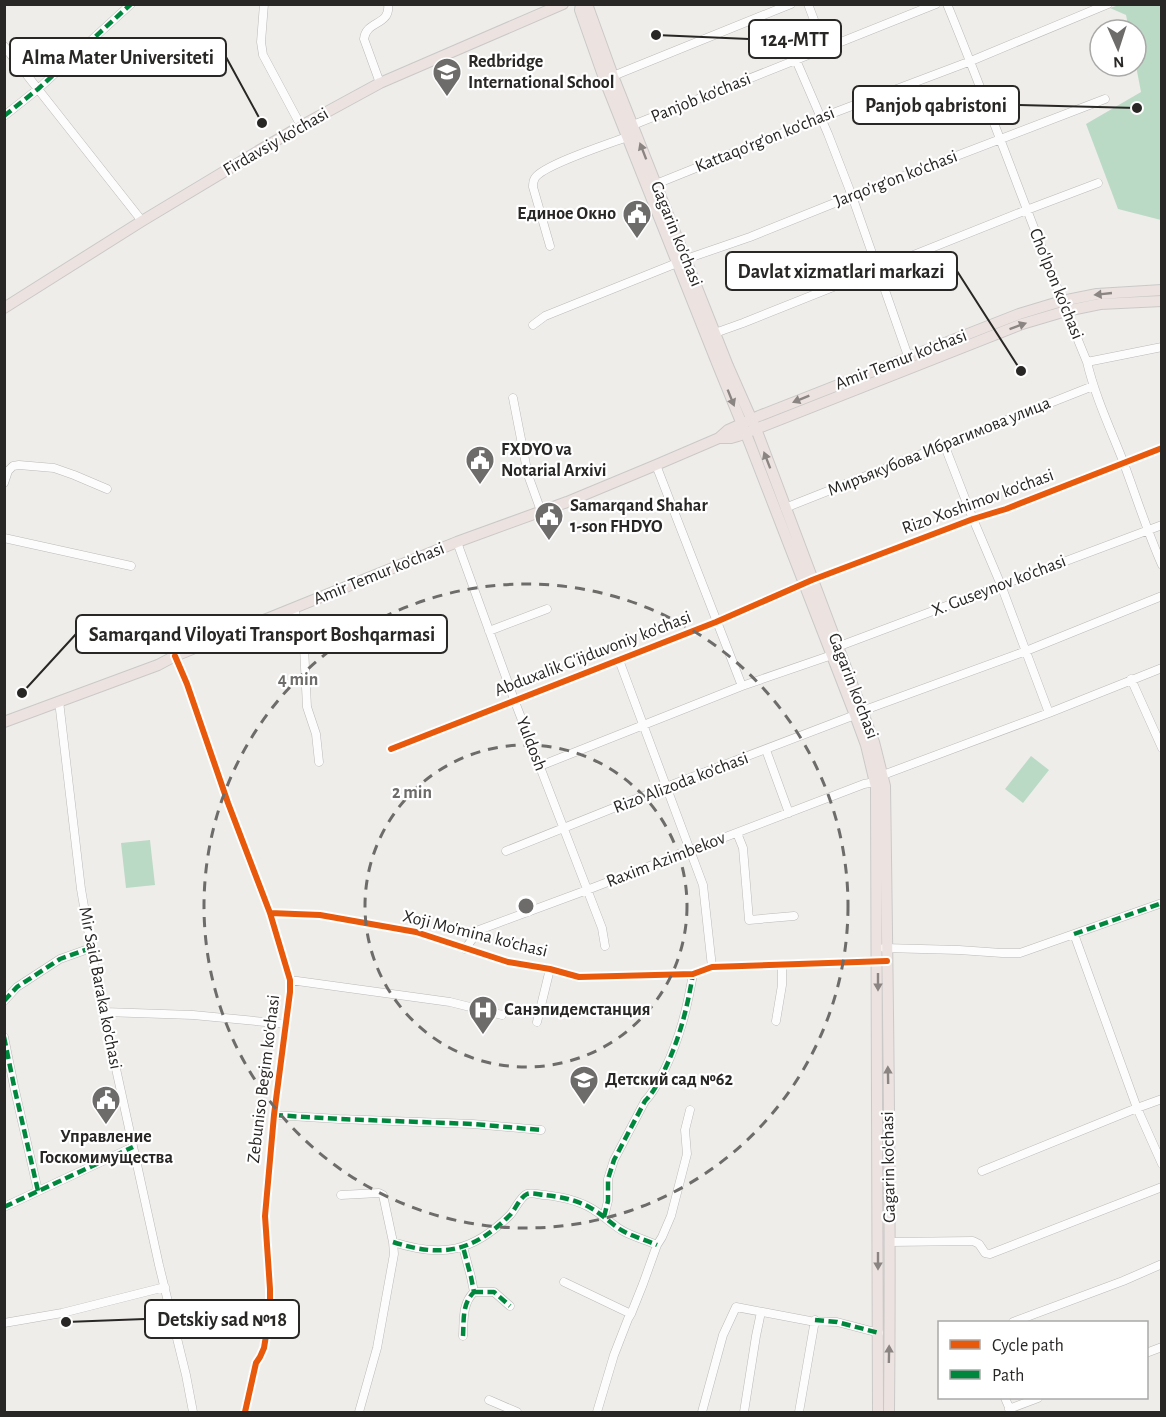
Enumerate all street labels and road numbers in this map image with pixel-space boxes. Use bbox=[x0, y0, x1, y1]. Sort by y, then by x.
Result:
street label: Panjob ko'chasi bbox=[649, 70, 753, 126]
street label: Kattaqo'rg'on ko'chasi bbox=[693, 104, 837, 176]
street label: Firdavsiy ko'chasi bbox=[220, 105, 332, 179]
street label: Jarqo'rg'on ko'chasi bbox=[832, 147, 960, 211]
street label: Gagarin ko'chasi bbox=[647, 179, 705, 289]
street label: Cho'lpon ko'chasi bbox=[1026, 226, 1086, 342]
street label: Amir Temur ko'chasi bbox=[833, 327, 969, 393]
street label: Миръякубова Ибрагимова улица bbox=[825, 393, 1053, 500]
street label: Rizo Xoshimov ko'chasi bbox=[900, 466, 1056, 538]
street label: Amir Temur ko'chasi bbox=[311, 540, 447, 608]
street label: X. Guseynov ko'chasi bbox=[929, 552, 1069, 620]
street label: Abduxalik G'ijduvoniy ko'chasi bbox=[492, 608, 694, 700]
street label: Gagarin ko'chasi bbox=[825, 631, 881, 741]
street label: Yuldosh bbox=[513, 715, 549, 773]
street label: Rizo Alizoda ko'chasi bbox=[611, 749, 751, 817]
street label: Raxim Azimbekov bbox=[604, 829, 728, 891]
street label: Mir Said Baraka ko'chasi bbox=[75, 905, 125, 1071]
street label: Xoji Mo'mina ko'chasi bbox=[401, 907, 549, 961]
street label: Zebuniso Begim ko'chasi bbox=[245, 994, 283, 1164]
street label: Gagarin ko'chasi bbox=[879, 1111, 899, 1223]

